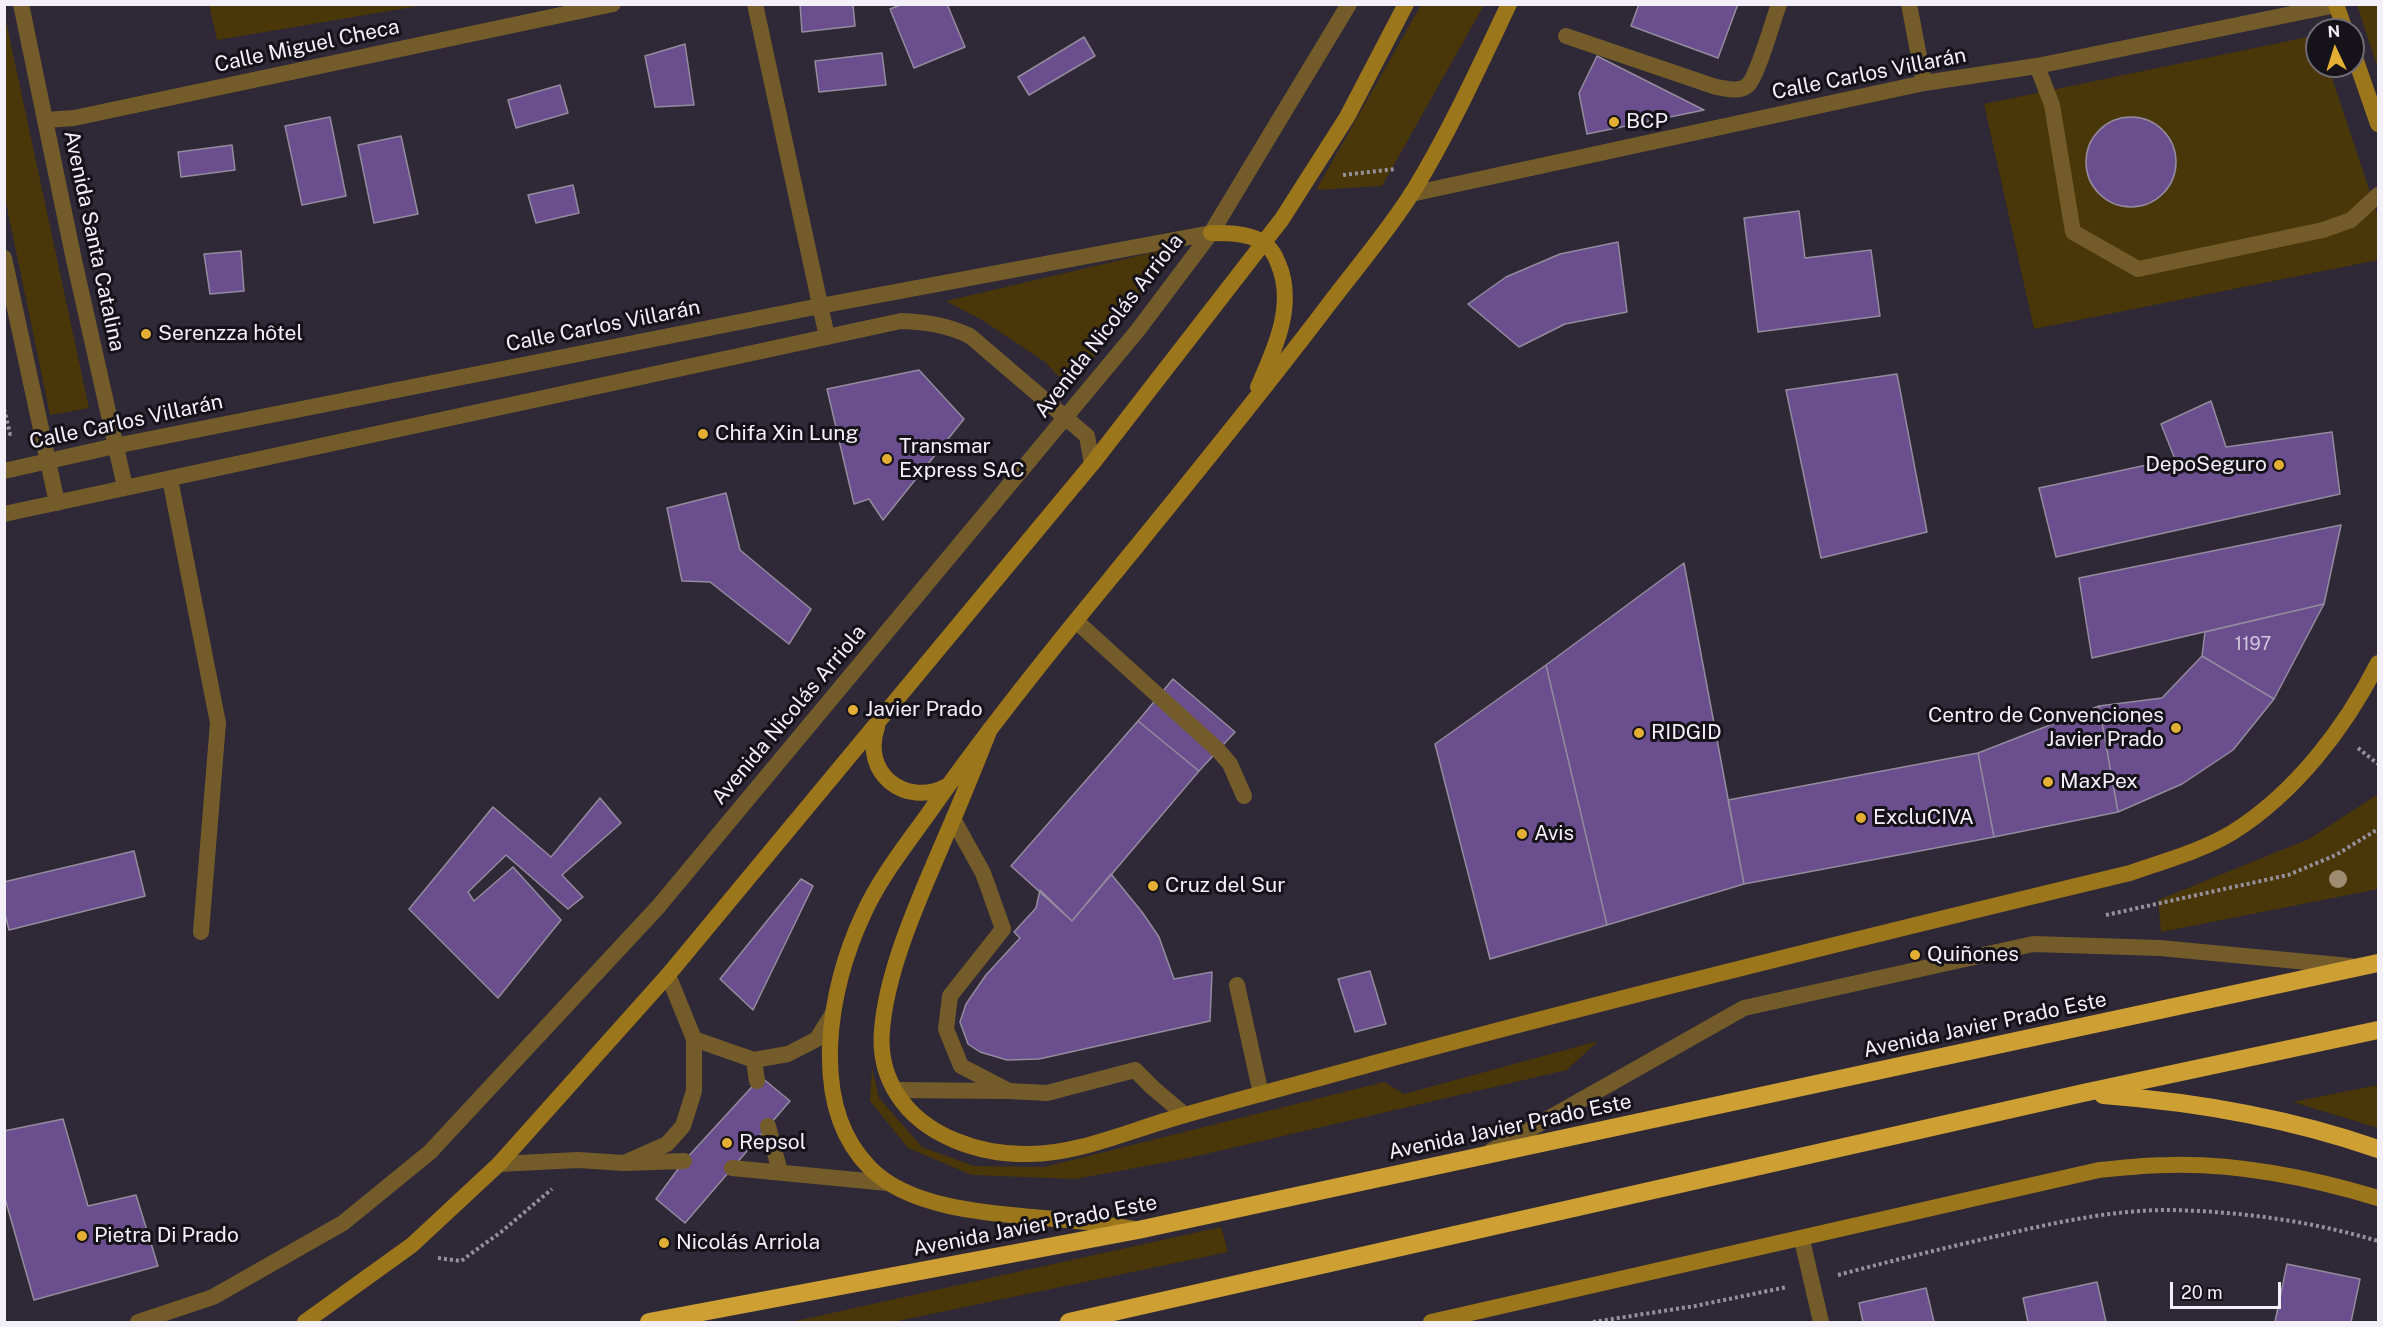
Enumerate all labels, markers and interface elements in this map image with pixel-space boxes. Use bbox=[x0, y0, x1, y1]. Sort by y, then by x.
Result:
street label: Calle Miguel Checa bbox=[212, 14, 402, 78]
north arrow bbox=[2305, 18, 2365, 78]
text: N bbox=[2327, 22, 2341, 41]
street label: Calle Carlos Villarán bbox=[1770, 43, 1968, 105]
place label: BCP bbox=[1626, 109, 1668, 135]
marker: BCP bbox=[1607, 115, 1621, 129]
street label: Avenida Santa Catalina bbox=[58, 128, 130, 354]
street label: Avenida Nicolás Arriola bbox=[1029, 229, 1189, 423]
street label: Calle Carlos Villarán bbox=[504, 295, 702, 357]
place label: Serenzza hôtel bbox=[158, 321, 303, 347]
marker: Serenzza hôtel bbox=[139, 327, 153, 341]
street label: Calle Carlos Villarán bbox=[27, 389, 225, 455]
place label: Chifa Xin Lung bbox=[715, 421, 859, 447]
marker: Chifa Xin Lung bbox=[696, 427, 710, 441]
place label: Transmar Express SAC bbox=[899, 434, 1025, 484]
marker: Transmar Express SAC bbox=[880, 452, 894, 466]
place label: DepoSeguro bbox=[2145, 452, 2267, 478]
marker: DepoSeguro bbox=[2272, 458, 2286, 472]
street label: Avenida Nicolás Arriola bbox=[707, 620, 871, 810]
house number: 1197 bbox=[2235, 633, 2271, 655]
place label: Javier Prado bbox=[865, 697, 983, 723]
marker: Javier Prado bbox=[846, 703, 860, 717]
place label: Centro de Convenciones Javier Prado bbox=[1928, 703, 2164, 753]
place label: RIDGID bbox=[1651, 720, 1722, 746]
marker: Centro de Convenciones Javier Prado bbox=[2169, 721, 2183, 735]
marker: RIDGID bbox=[1632, 726, 1646, 740]
place label: MaxPex bbox=[2060, 769, 2138, 795]
marker: MaxPex bbox=[2041, 775, 2055, 789]
place label: ExcluCIVA bbox=[1873, 805, 1974, 831]
marker: ExcluCIVA bbox=[1854, 811, 1868, 825]
place label: Avis bbox=[1534, 821, 1574, 847]
marker: Avis bbox=[1515, 827, 1529, 841]
place label: Cruz del Sur bbox=[1165, 873, 1286, 899]
marker: Cruz del Sur bbox=[1146, 879, 1160, 893]
place label: Quiñones bbox=[1927, 942, 2019, 968]
marker: Quiñones bbox=[1908, 948, 1922, 962]
street label: Avenida Javier Prado Este bbox=[1861, 987, 2109, 1063]
street label: Avenida Javier Prado Este bbox=[1386, 1089, 1634, 1165]
place label: Repsol bbox=[739, 1130, 806, 1156]
marker: Repsol bbox=[720, 1136, 734, 1150]
street label: Avenida Javier Prado Este bbox=[911, 1190, 1159, 1262]
place label: Pietra Di Prado bbox=[94, 1223, 239, 1249]
marker: Pietra Di Prado bbox=[75, 1229, 89, 1243]
place label: Nicolás Arriola bbox=[676, 1230, 820, 1256]
marker: Nicolás Arriola bbox=[657, 1236, 671, 1250]
scale bar bbox=[2173, 1270, 2284, 1308]
text: 20 m bbox=[2181, 1282, 2223, 1303]

